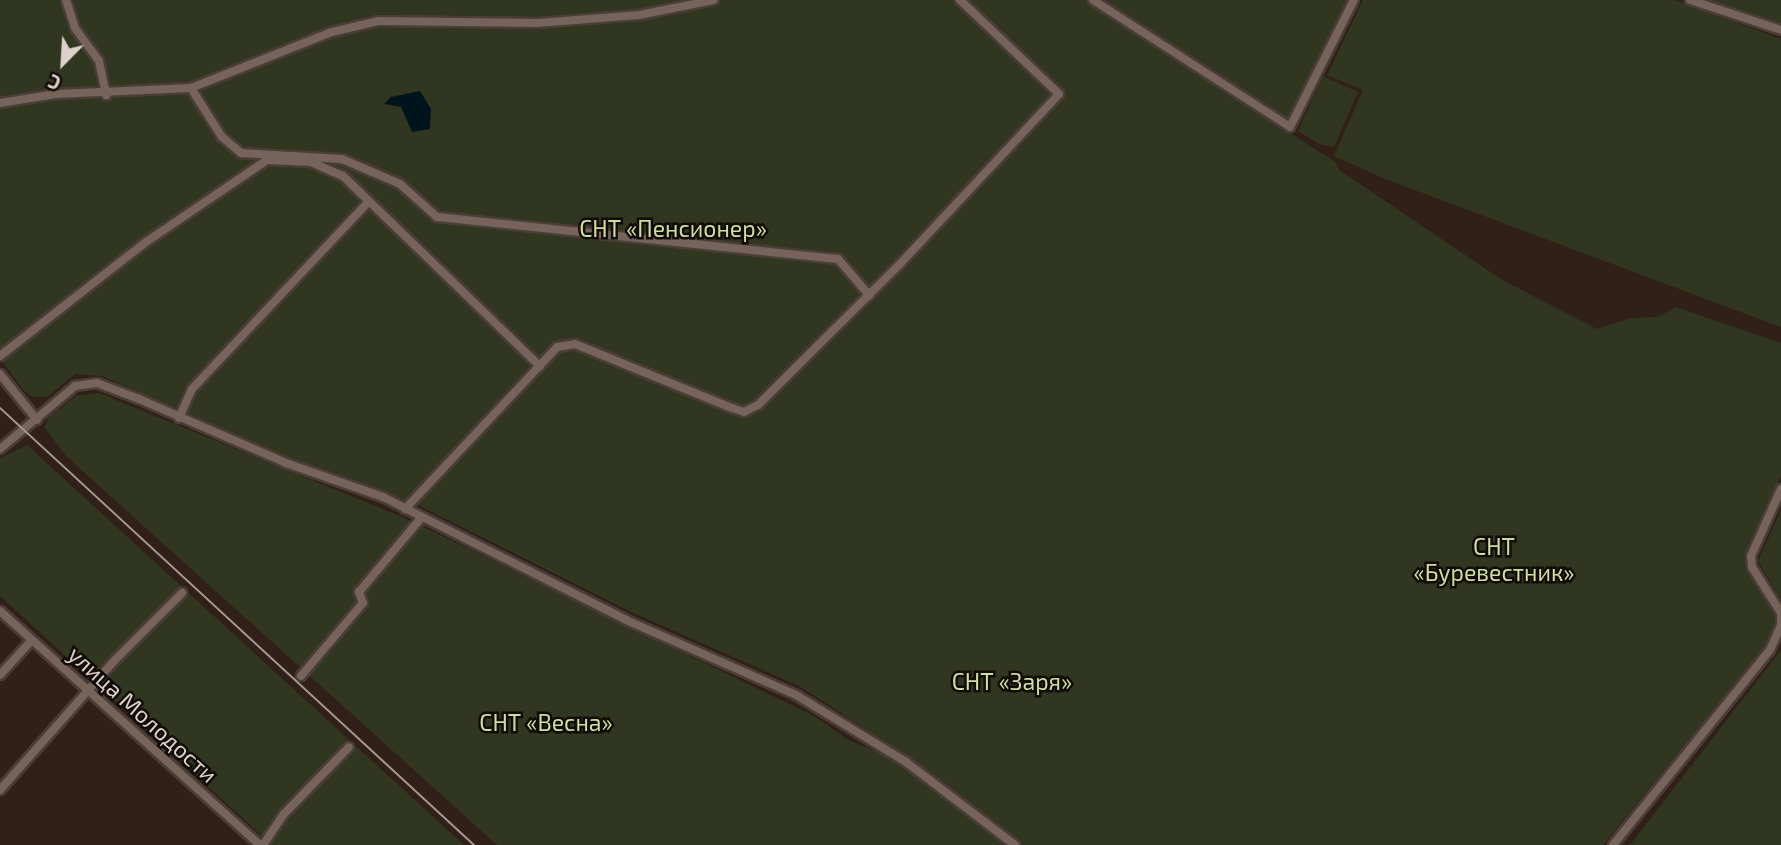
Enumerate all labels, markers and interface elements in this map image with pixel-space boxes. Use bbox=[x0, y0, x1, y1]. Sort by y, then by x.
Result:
north arrow bbox=[28, 28, 98, 98]
text: С bbox=[44, 70, 64, 95]
park label: СНТ «Пенсионер» bbox=[579, 214, 767, 242]
park label: СНТ «Буревестник» bbox=[1414, 532, 1574, 586]
street label: улица Молодости bbox=[63, 640, 223, 788]
park label: СНТ «Заря» bbox=[952, 667, 1072, 695]
park label: СНТ «Весна» bbox=[479, 708, 613, 736]

